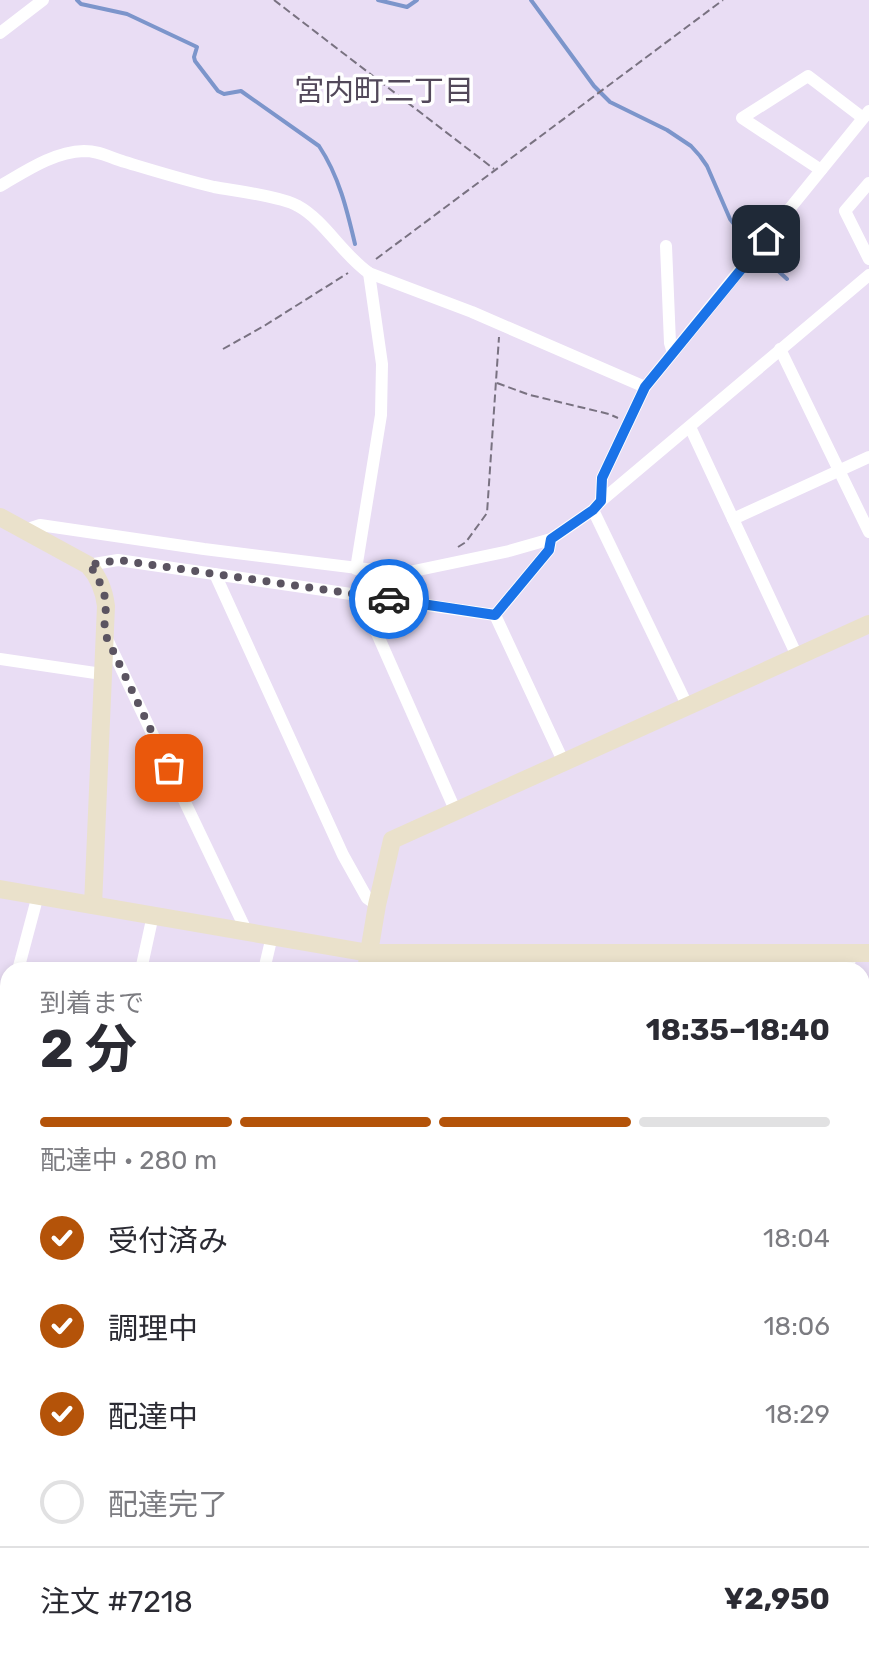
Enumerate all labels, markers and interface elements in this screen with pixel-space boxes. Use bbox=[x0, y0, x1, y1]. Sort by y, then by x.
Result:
district label: 宮内町二丁目 bbox=[294, 73, 474, 109]
pin bbox=[732, 205, 800, 273]
icon: home bbox=[744, 217, 788, 261]
courier bbox=[349, 559, 429, 639]
icon: car bbox=[367, 577, 411, 621]
pin bbox=[135, 734, 203, 802]
icon: bag bbox=[147, 746, 191, 790]
text: 到着まで bbox=[40, 988, 144, 1019]
text: 18:35–18:40 bbox=[646, 1012, 830, 1048]
text: 2 分 bbox=[40, 1018, 137, 1080]
text: 配達中 · 280 m bbox=[40, 1145, 217, 1176]
icon: check bbox=[40, 1216, 84, 1260]
text: 受付済み bbox=[108, 1223, 228, 1259]
text: 18:04 bbox=[763, 1223, 830, 1254]
icon: check bbox=[40, 1304, 84, 1348]
text: 調理中 bbox=[108, 1311, 198, 1347]
text: 18:06 bbox=[763, 1311, 830, 1342]
icon: check bbox=[40, 1392, 84, 1436]
text: 配達中 bbox=[108, 1399, 198, 1435]
text: 18:29 bbox=[765, 1399, 830, 1430]
text: 配達完了 bbox=[108, 1487, 228, 1523]
text: ¥2,950 bbox=[724, 1581, 830, 1617]
text: 注文 #7218 bbox=[40, 1584, 193, 1620]

